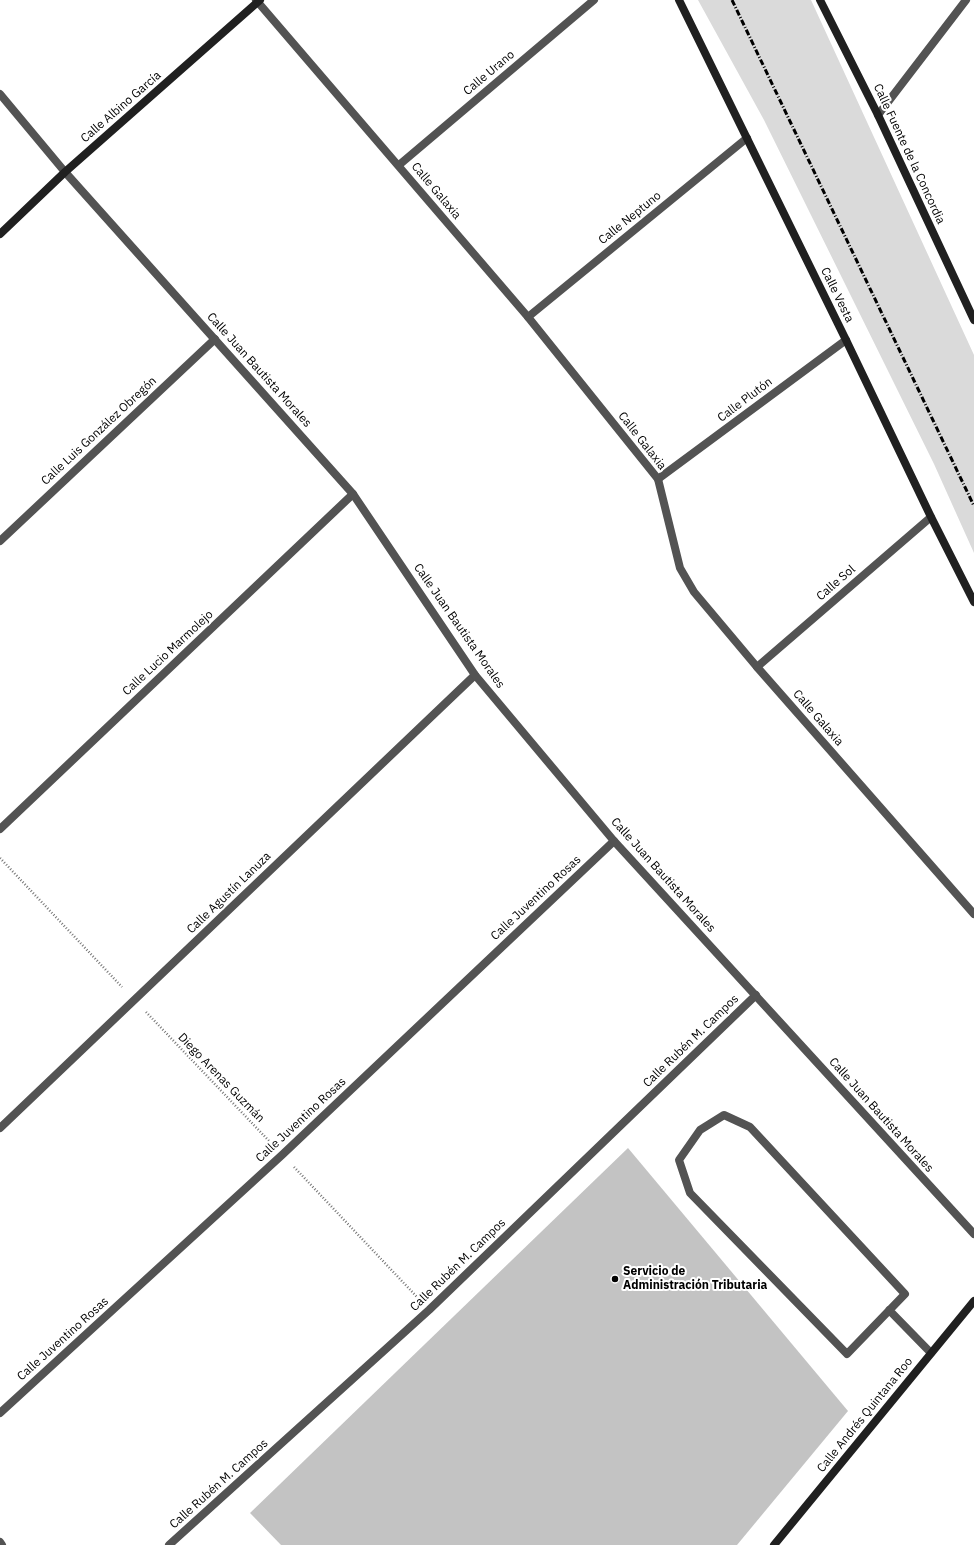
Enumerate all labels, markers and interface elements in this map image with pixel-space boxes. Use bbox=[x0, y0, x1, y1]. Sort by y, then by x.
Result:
street label: Calle Urano bbox=[461, 47, 517, 99]
street label: Calle Albino García bbox=[78, 68, 164, 146]
street label: Calle Fuente de la Concordia bbox=[870, 82, 948, 226]
street label: Calle Galaxia bbox=[408, 160, 464, 222]
street label: Calle Neptuno bbox=[596, 188, 664, 248]
street label: Calle Vesta bbox=[817, 265, 857, 325]
street label: Calle Juan Bautista Morales bbox=[204, 310, 314, 430]
street label: Calle Luis González Obregón bbox=[38, 374, 160, 488]
street label: Calle Plutón bbox=[715, 375, 775, 425]
street label: Calle Galaxia bbox=[615, 409, 669, 473]
street label: Calle Juan Bautista Morales bbox=[410, 561, 508, 691]
street label: Calle Sol bbox=[814, 562, 858, 604]
street label: Calle Lucio Marmolejo bbox=[120, 607, 216, 699]
street label: Calle Galaxia bbox=[790, 687, 846, 749]
street label: Calle Juan Bautista Morales bbox=[608, 815, 718, 935]
street label: Calle Agustín Lanuza bbox=[184, 849, 274, 937]
street label: Calle Juventino Rosas bbox=[488, 853, 584, 943]
street label: Calle Rubén M. Campos bbox=[640, 992, 742, 1090]
street label: Diego Arenas Guzmán bbox=[175, 1030, 267, 1126]
street label: Calle Juan Bautista Morales bbox=[826, 1055, 936, 1175]
street label: Calle Juventino Rosas bbox=[253, 1075, 349, 1165]
street label: Calle Rubén M. Campos bbox=[407, 1216, 509, 1314]
place label: Servicio de Administración Tributaria bbox=[623, 1265, 767, 1293]
marker: Servicio de Administración Tributaria bbox=[610, 1274, 620, 1284]
street label: Calle Juventino Rosas bbox=[14, 1294, 112, 1384]
street label: Calle Andrés Quintana Roo bbox=[814, 1355, 916, 1475]
street label: Calle Rubén M. Campos bbox=[167, 1436, 271, 1532]

